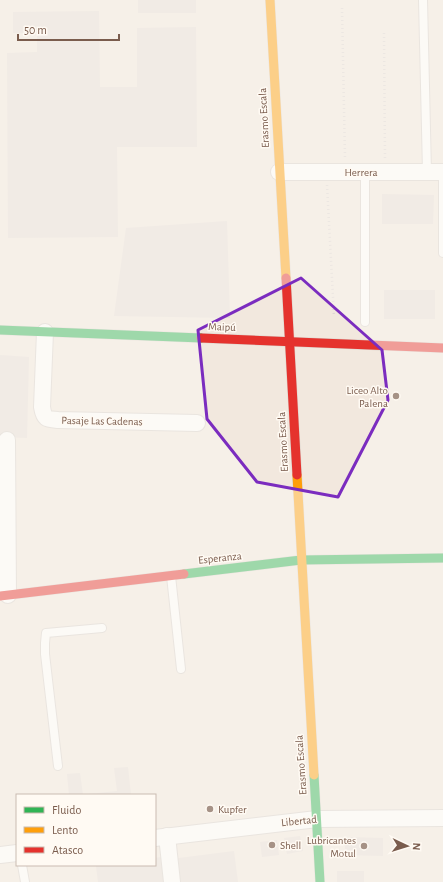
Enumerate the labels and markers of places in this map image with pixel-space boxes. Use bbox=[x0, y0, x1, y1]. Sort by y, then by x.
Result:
place label: Liceo Alto Palena bbox=[346, 385, 388, 409]
marker: Liceo Alto Palena bbox=[391, 391, 401, 401]
marker: Kupfer bbox=[205, 804, 215, 814]
place label: Kupfer bbox=[218, 804, 247, 815]
place label: Lubricantes Motul bbox=[307, 835, 356, 859]
marker: Shell bbox=[267, 840, 277, 850]
place label: Shell bbox=[280, 840, 301, 851]
marker: Lubricantes Motul bbox=[359, 841, 369, 851]

